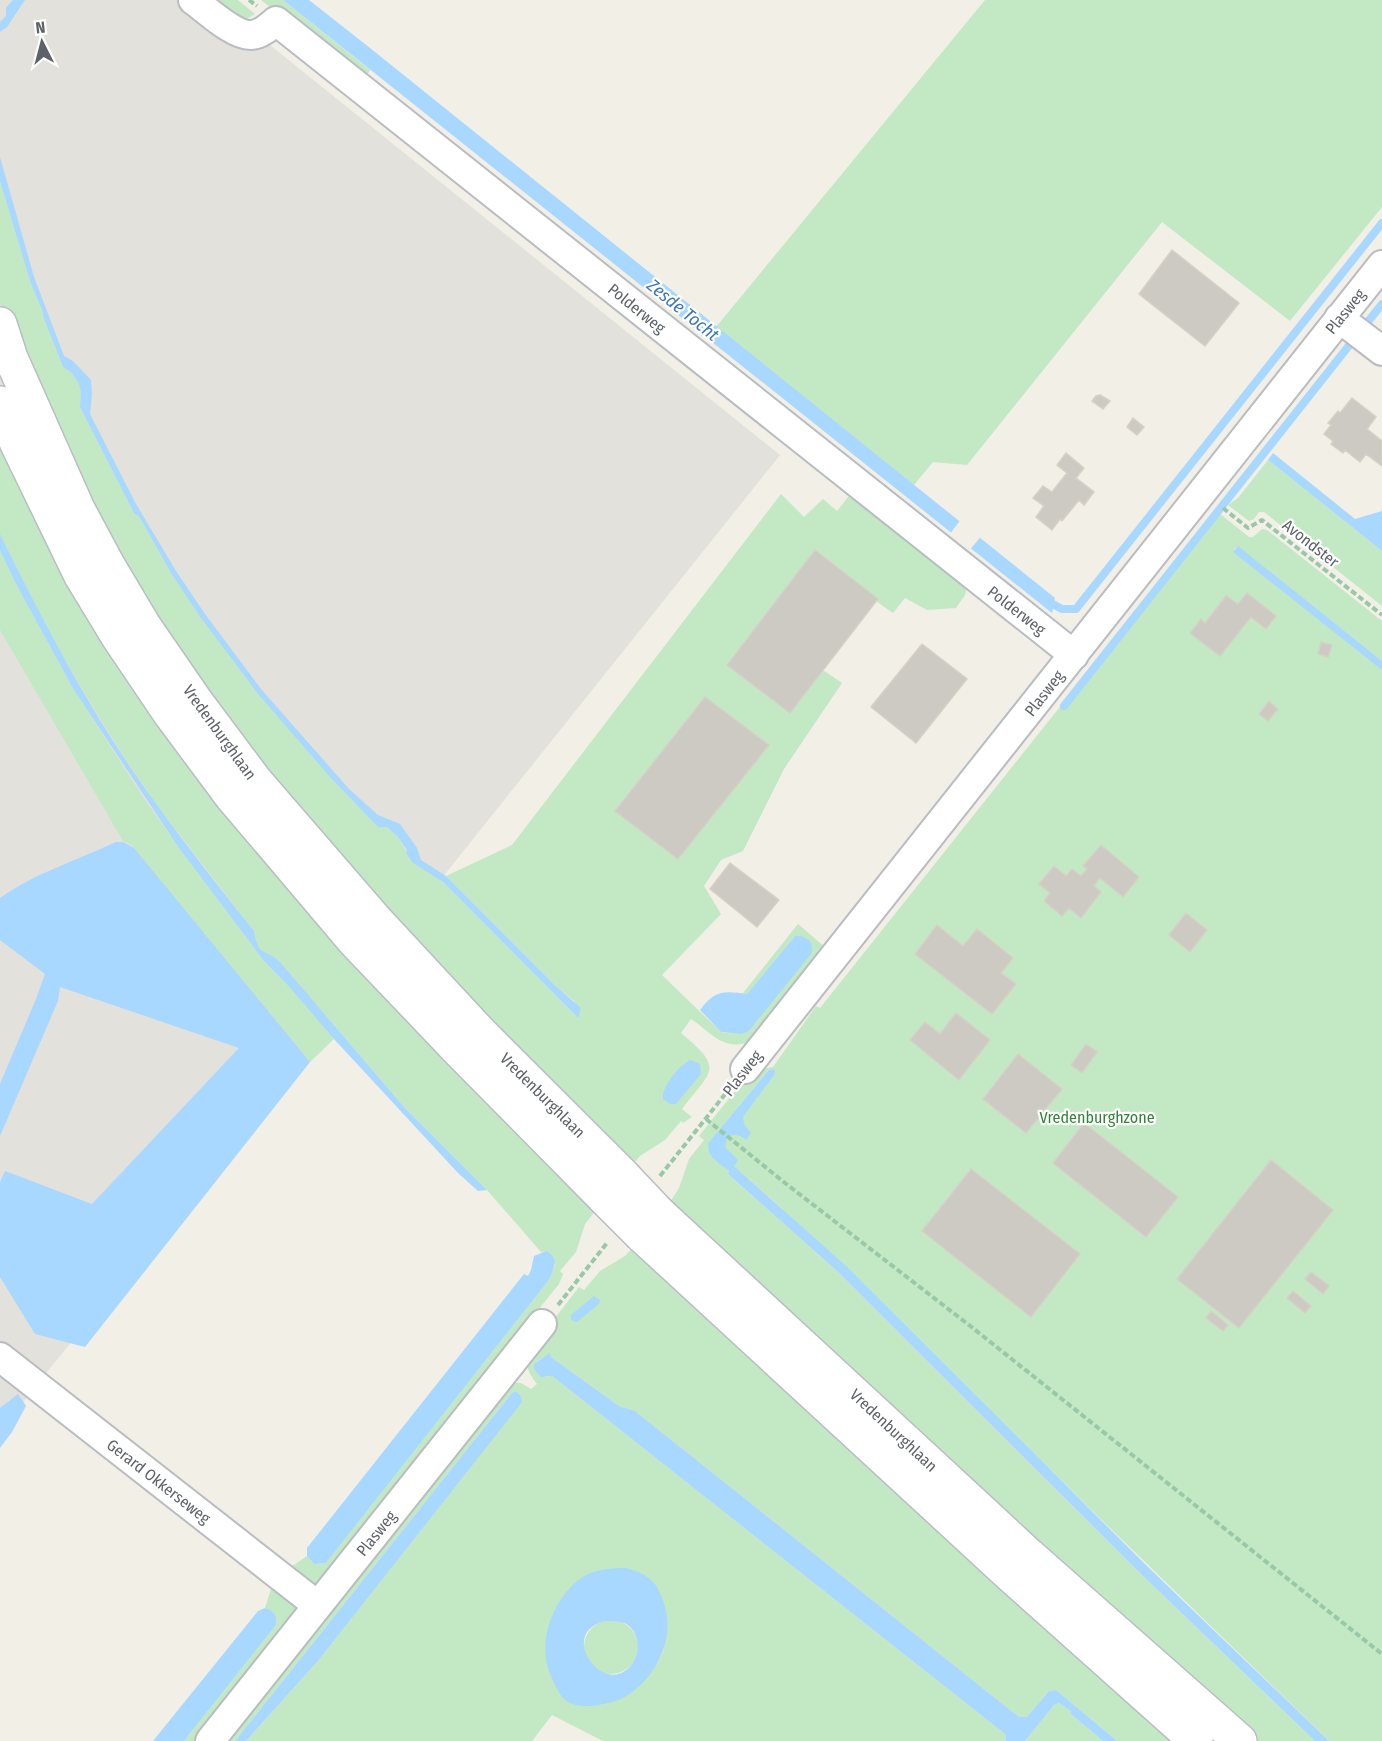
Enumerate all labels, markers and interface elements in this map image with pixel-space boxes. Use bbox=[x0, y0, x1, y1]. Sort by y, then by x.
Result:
north arrow bbox=[12, 12, 72, 72]
text: N bbox=[35, 18, 46, 38]
water label: Zesde Tocht bbox=[642, 274, 723, 346]
street label: Polderweg bbox=[604, 279, 670, 338]
street label: Plasweg bbox=[1321, 284, 1370, 338]
street label: Avondster bbox=[1279, 516, 1343, 572]
street label: Polderweg bbox=[984, 582, 1050, 639]
street label: Plasweg bbox=[1021, 666, 1068, 720]
street label: Vredenburghlaan bbox=[179, 681, 260, 783]
street label: Plasweg bbox=[719, 1046, 766, 1100]
street label: Vredenburghlaan bbox=[496, 1049, 589, 1142]
park label: Vredenburghzone bbox=[1039, 1108, 1155, 1127]
street label: Vredenburghlaan bbox=[846, 1385, 941, 1476]
street label: Gerard Okkerseweg bbox=[103, 1435, 215, 1528]
street label: Plasweg bbox=[352, 1506, 401, 1560]

